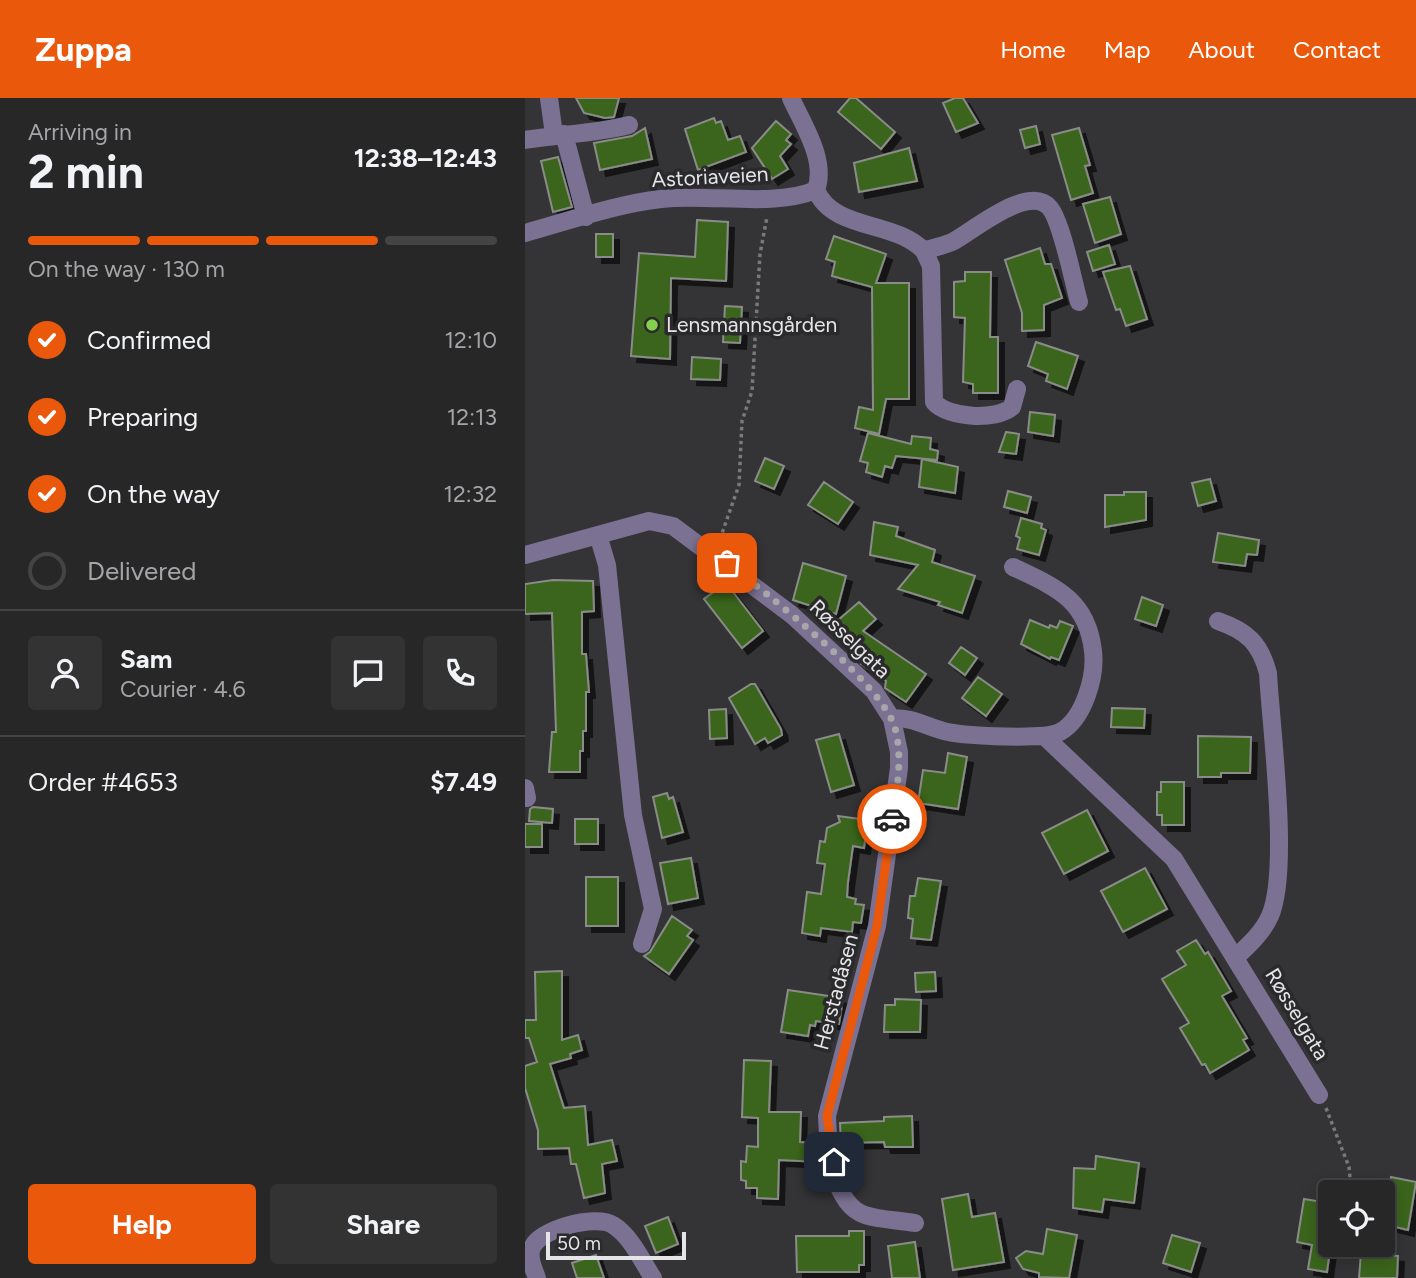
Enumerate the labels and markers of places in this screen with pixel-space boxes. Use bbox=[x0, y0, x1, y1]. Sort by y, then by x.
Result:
place label: Lensmannsgården bbox=[666, 312, 837, 337]
marker: Lensmannsgården bbox=[644, 317, 660, 333]
pin bbox=[697, 533, 757, 593]
pin bbox=[804, 1132, 864, 1192]

